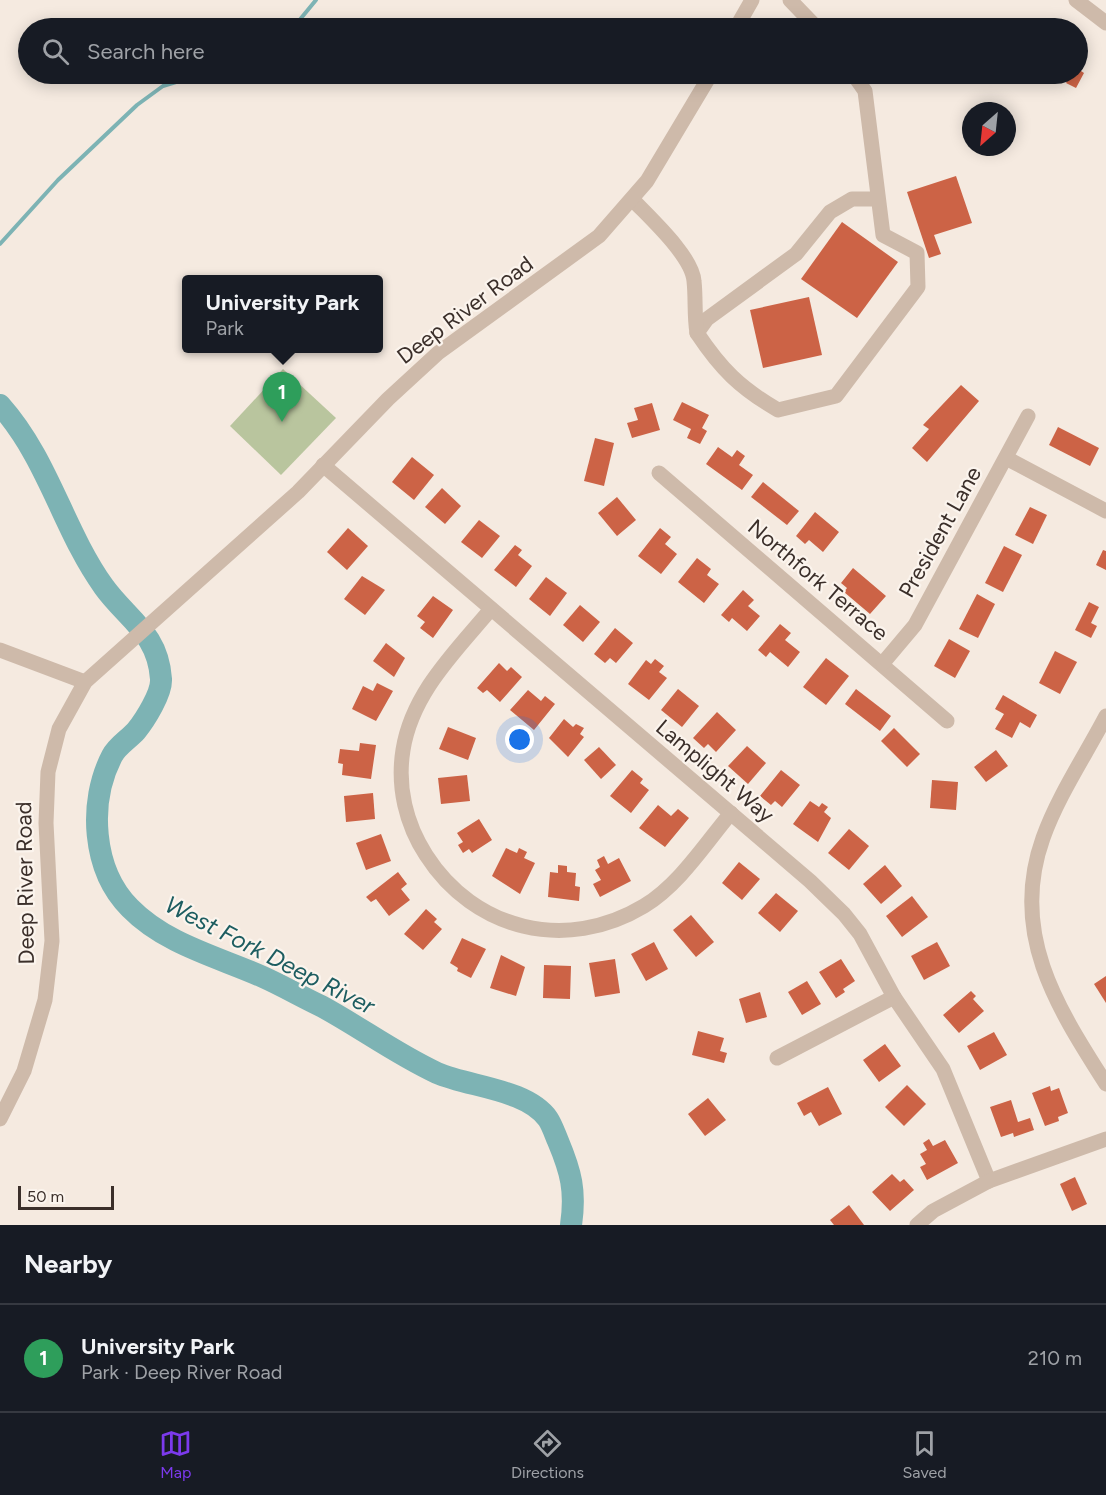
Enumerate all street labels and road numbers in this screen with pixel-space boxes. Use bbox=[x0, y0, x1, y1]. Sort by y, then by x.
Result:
street label: Deep River Road bbox=[392, 250, 538, 370]
street label: President Lane bbox=[893, 462, 987, 602]
street label: Northfork Terrace bbox=[742, 513, 894, 647]
street label: Lamplight Way bbox=[650, 714, 780, 829]
street label: Deep River Road bbox=[10, 801, 40, 965]

